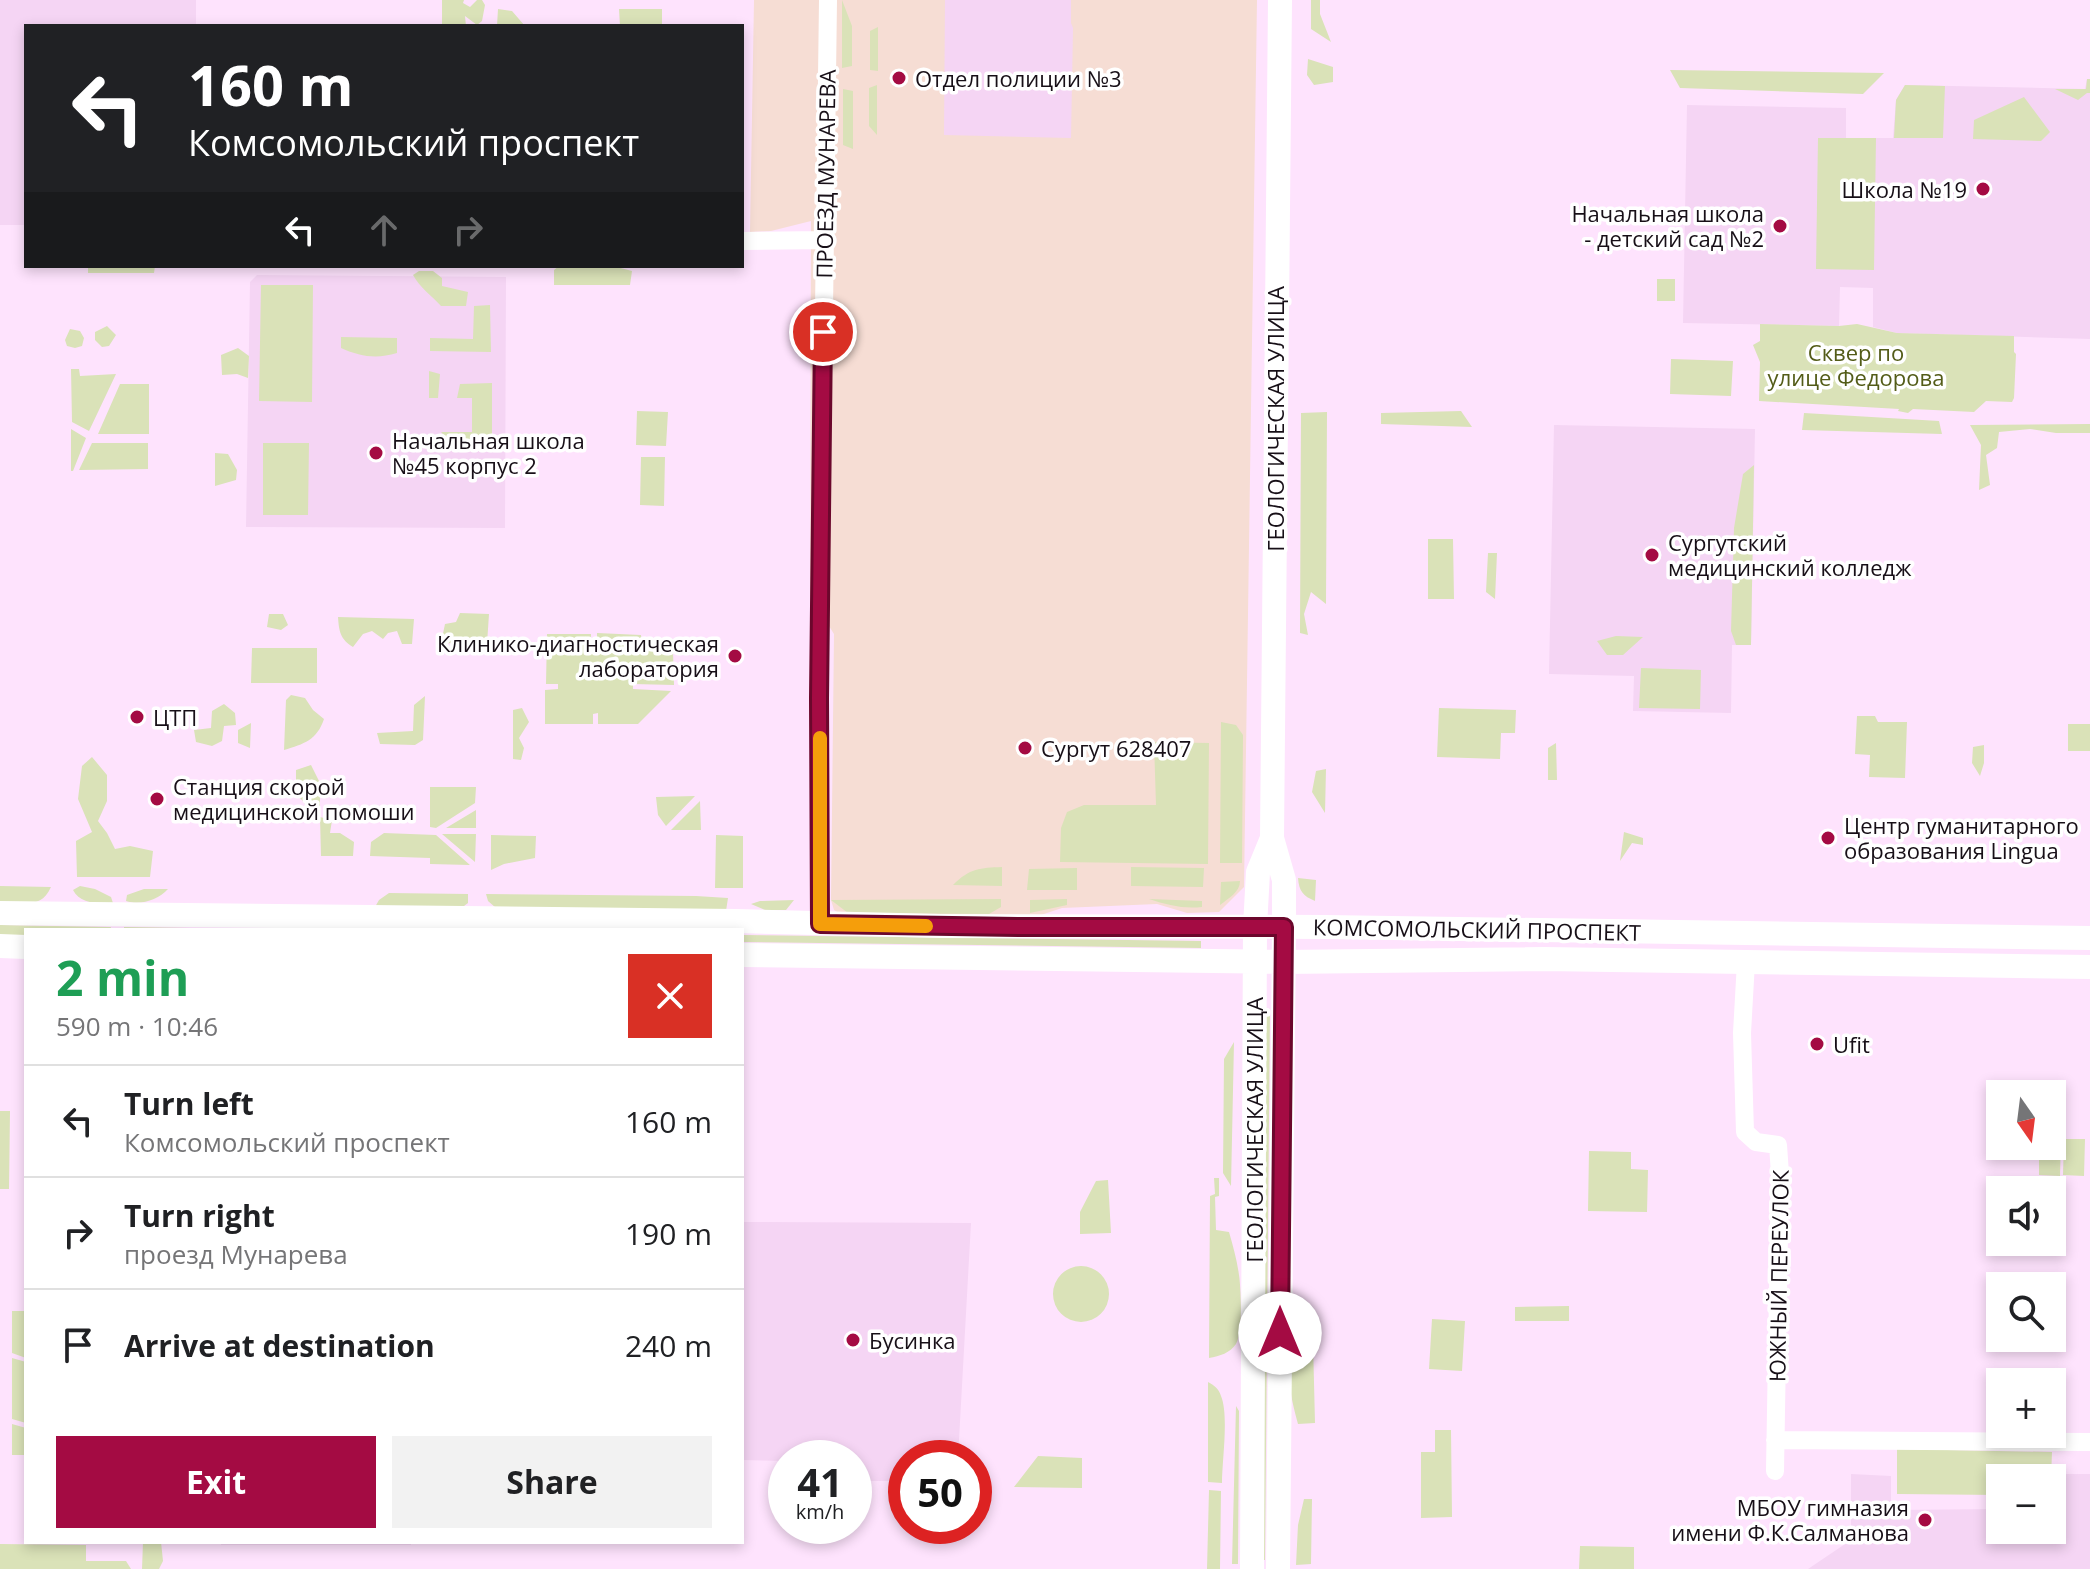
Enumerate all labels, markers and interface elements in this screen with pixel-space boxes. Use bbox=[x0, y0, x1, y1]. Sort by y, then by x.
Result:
text: 160 m bbox=[188, 46, 354, 122]
icon: left bbox=[56, 56, 160, 160]
place label: Отдел полиции №3 bbox=[915, 63, 1122, 93]
street label: ПРОЕЗД МУНАРЕВА bbox=[808, 69, 842, 279]
marker: Отдел полиции №3 bbox=[890, 69, 908, 87]
text: Комсомольский проспект bbox=[188, 118, 639, 167]
place label: Школа №19 bbox=[1842, 174, 1967, 204]
marker: Школа №19 bbox=[1974, 180, 1992, 198]
place label: Начальная школа - детский сад №2 bbox=[1571, 198, 1764, 253]
icon: left bbox=[278, 208, 322, 252]
icon: ahead bbox=[362, 208, 406, 252]
icon: right bbox=[446, 208, 490, 252]
marker: Начальная школа - детский сад №2 bbox=[1771, 217, 1789, 235]
street label: ГЕОЛОГИЧЕСКАЯ УЛИЦА bbox=[1260, 286, 1290, 552]
pin bbox=[789, 298, 857, 366]
icon: arrive bbox=[801, 310, 845, 354]
park label: Сквер по улице Федорова bbox=[1768, 337, 1944, 392]
place label: Начальная школа №45 корпус 2 bbox=[392, 425, 585, 480]
marker: Начальная школа №45 корпус 2 bbox=[367, 444, 385, 462]
place label: Сургутский медицинский колледж bbox=[1668, 527, 1912, 582]
marker: Сургутский медицинский колледж bbox=[1643, 546, 1661, 564]
place label: Клинико-диагностическая лаборатория bbox=[437, 628, 719, 683]
marker: Клинико-диагностическая лаборатория bbox=[726, 647, 744, 665]
place label: ЦТП bbox=[153, 702, 197, 732]
marker: ЦТП bbox=[128, 708, 146, 726]
place label: Сургут 628407 bbox=[1041, 733, 1191, 763]
marker: Сургут 628407 bbox=[1016, 739, 1034, 757]
place label: Cтанция скорой медицинской помоши bbox=[173, 771, 414, 826]
marker: Cтанция скорой медицинской помоши bbox=[148, 790, 166, 808]
place label: Центр гуманитарного образования Lingua bbox=[1844, 810, 2079, 865]
marker: Центр гуманитарного образования Lingua bbox=[1819, 829, 1837, 847]
street label: КОМСОМОЛЬСКИЙ ПРОСПЕКТ bbox=[1313, 911, 1641, 947]
text: 2 min bbox=[56, 945, 189, 1010]
button: close bbox=[628, 954, 712, 1038]
street label: ГЕОЛОГИЧЕСКАЯ УЛИЦА bbox=[1239, 997, 1269, 1263]
text: 590 m · 10:46 bbox=[56, 1008, 218, 1044]
place label: Ufit bbox=[1833, 1029, 1870, 1059]
marker: Ufit bbox=[1808, 1035, 1826, 1053]
north arrow bbox=[1986, 1080, 2066, 1160]
map controls bbox=[1986, 1080, 2066, 1544]
text: Turn left bbox=[124, 1083, 254, 1124]
icon: left bbox=[56, 1099, 100, 1143]
text: 160 m bbox=[625, 1101, 712, 1142]
text: Комсомольский проспект bbox=[124, 1124, 450, 1160]
street label: ЮЖНЫЙ ПЕРЕУЛОК bbox=[1761, 1169, 1795, 1382]
button: sound bbox=[1986, 1176, 2066, 1256]
text: Turn right bbox=[124, 1195, 275, 1236]
icon: right bbox=[56, 1211, 100, 1255]
text: 190 m bbox=[625, 1213, 712, 1254]
text: проезд Мунарева bbox=[124, 1236, 348, 1272]
button: search bbox=[1986, 1272, 2066, 1352]
position arrow bbox=[1238, 1291, 1322, 1375]
icon: arrive bbox=[56, 1323, 100, 1367]
text: Arrive at destination bbox=[124, 1325, 435, 1366]
text: 240 m bbox=[625, 1325, 712, 1366]
place label: Бусинка bbox=[869, 1325, 956, 1355]
marker: Бусинка bbox=[844, 1331, 862, 1349]
button: + bbox=[1986, 1368, 2066, 1448]
button: Exit bbox=[56, 1436, 376, 1528]
button: Share bbox=[392, 1436, 712, 1528]
speed limit sign: 50 bbox=[888, 1440, 992, 1544]
text: 41 bbox=[797, 1454, 843, 1509]
button: − bbox=[1986, 1464, 2066, 1544]
place label: МБОУ гимназия имени Ф.К.Салманова bbox=[1671, 1492, 1909, 1547]
text: km/h bbox=[796, 1498, 844, 1525]
marker: МБОУ гимназия имени Ф.К.Салманова bbox=[1916, 1511, 1934, 1529]

